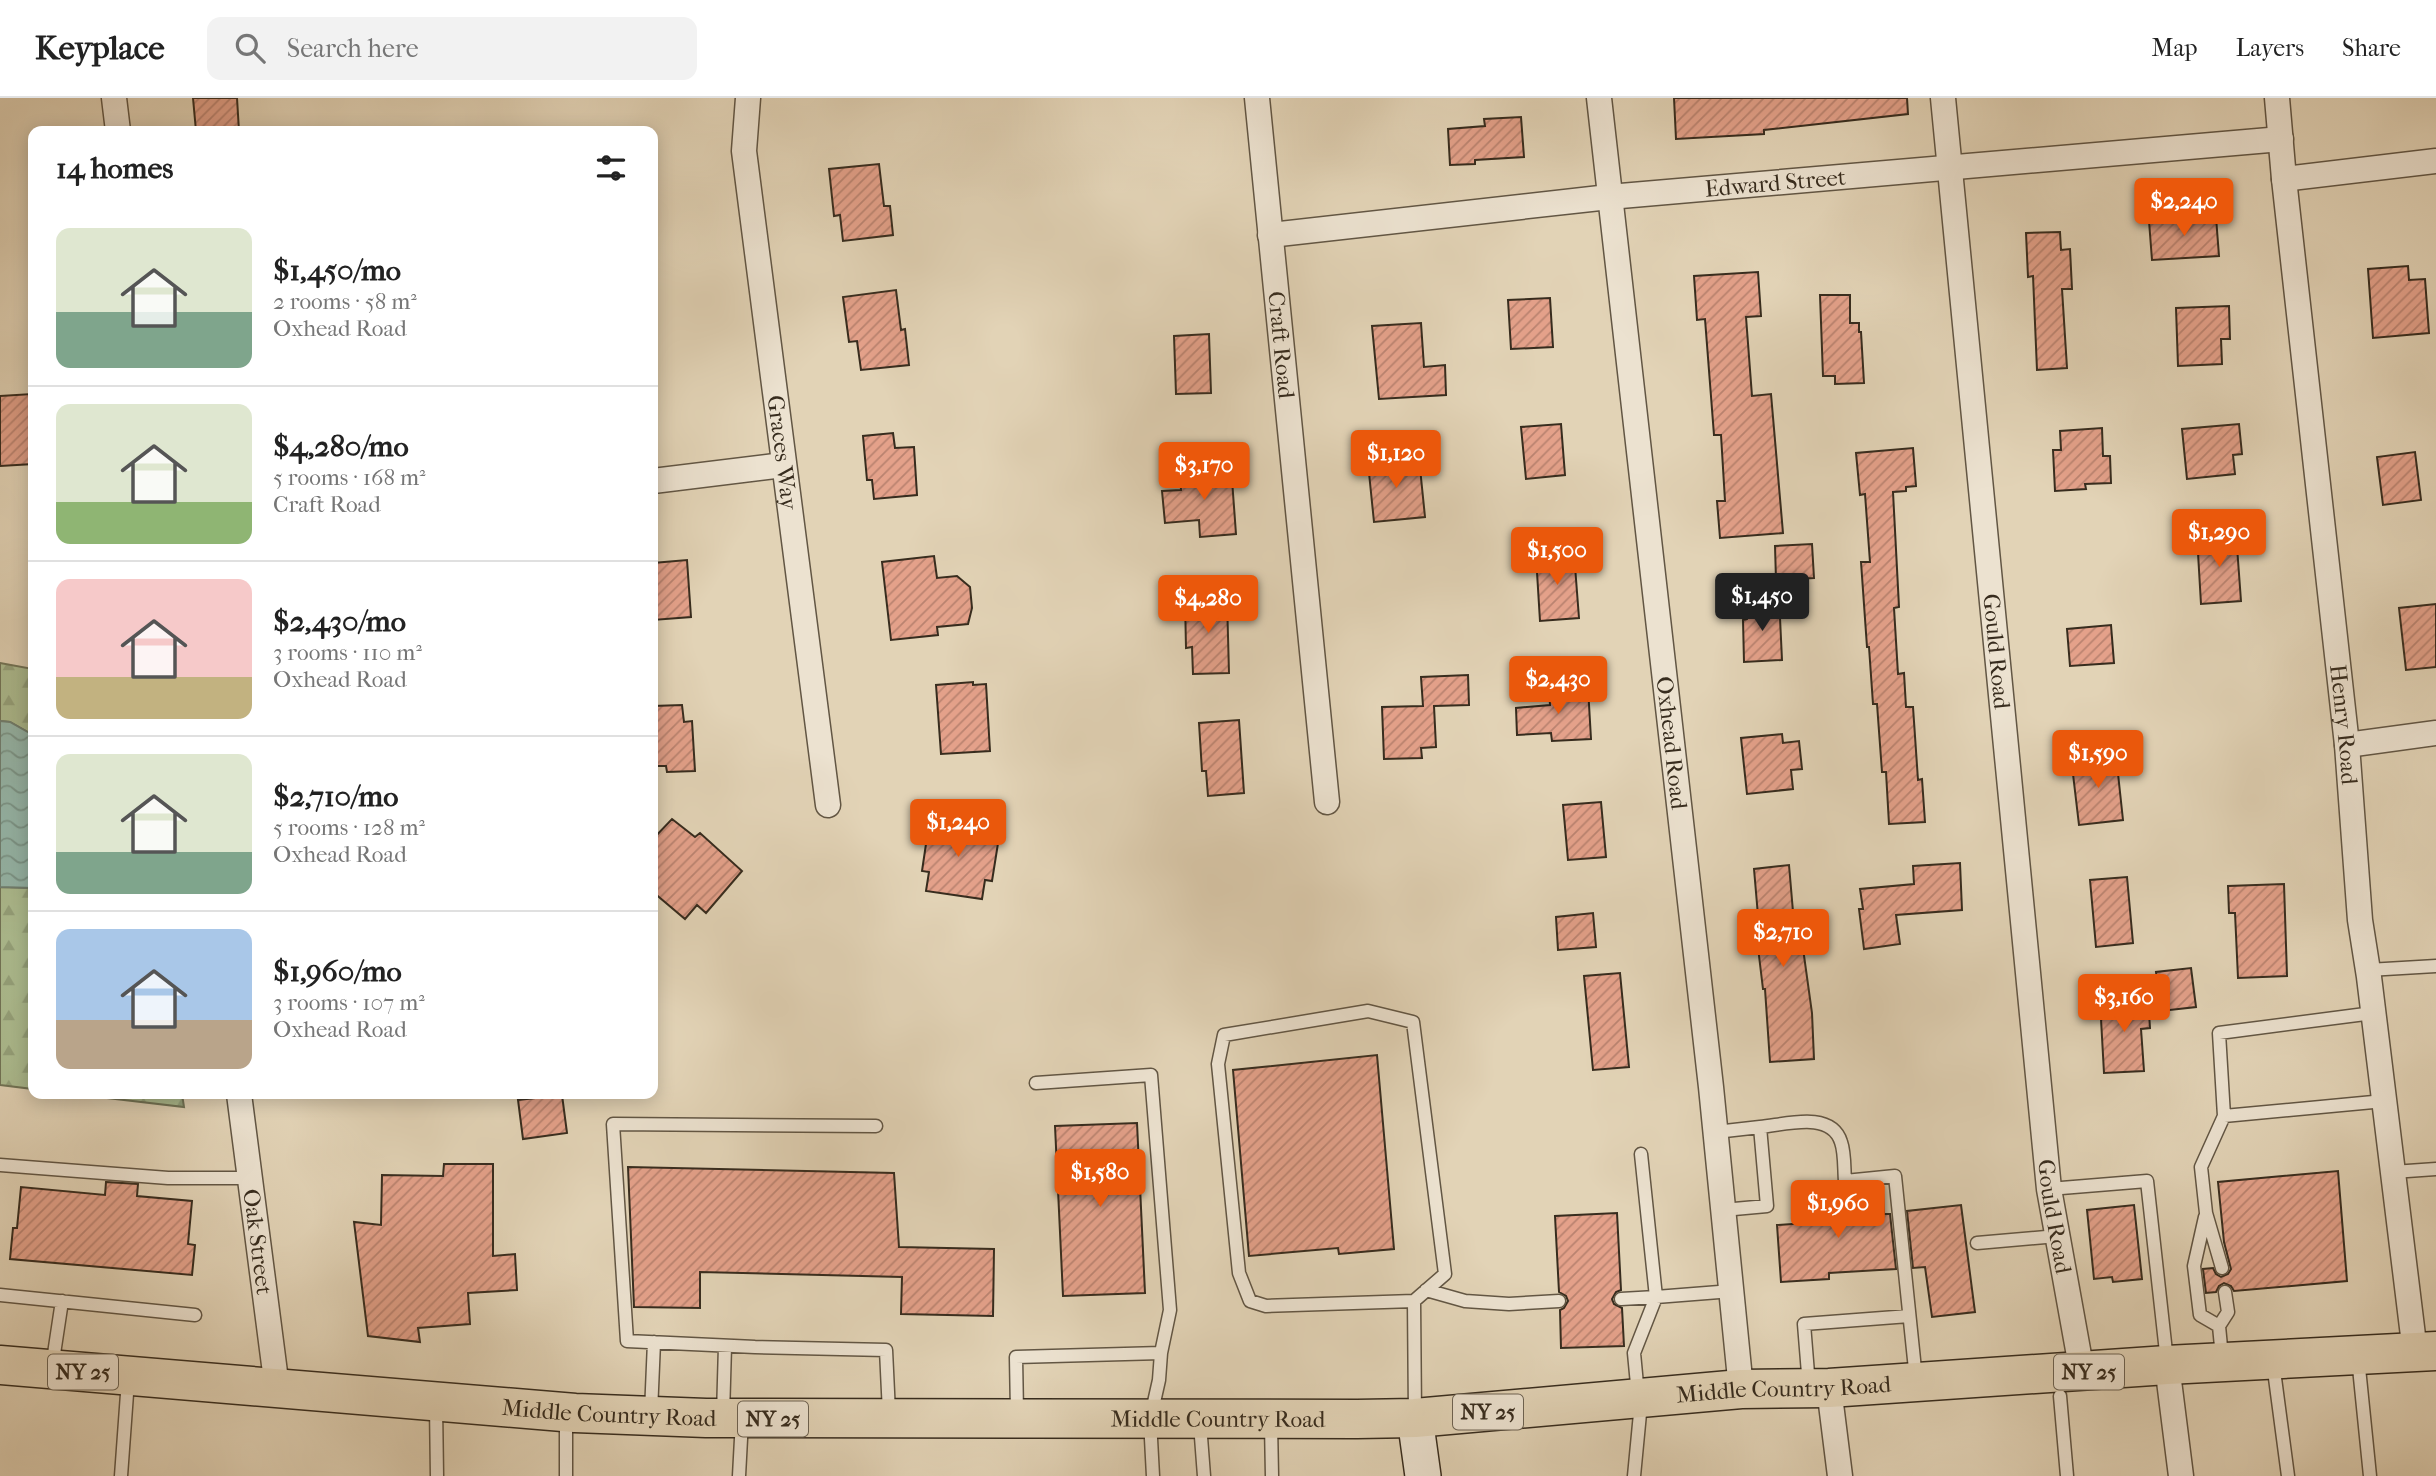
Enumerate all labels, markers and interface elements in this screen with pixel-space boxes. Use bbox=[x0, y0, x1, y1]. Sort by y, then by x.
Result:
search box bbox=[207, 17, 697, 80]
text: Keyplace bbox=[35, 29, 165, 68]
icon: search bbox=[231, 29, 269, 67]
text: Search here bbox=[287, 33, 419, 64]
text: Map bbox=[2152, 34, 2198, 62]
text: Layers bbox=[2236, 34, 2304, 62]
text: Share bbox=[2342, 34, 2401, 62]
icon: filters bbox=[592, 149, 630, 187]
text: 14 homes bbox=[56, 151, 173, 186]
street label: Edward Street bbox=[1704, 164, 1847, 203]
pin: $2,240 bbox=[2127, 178, 2241, 238]
text: $2,240 bbox=[2150, 187, 2218, 214]
text: $1,450/mo bbox=[273, 253, 401, 288]
icon: home bbox=[112, 256, 196, 340]
text: 2 rooms · 58 m² bbox=[273, 288, 417, 315]
street label: Craft Road bbox=[1262, 290, 1300, 400]
text: Oxhead Road bbox=[273, 315, 407, 342]
street label: Graces Way bbox=[761, 394, 803, 512]
text: $4,280/mo bbox=[273, 429, 409, 464]
pin: $1,120 bbox=[1339, 430, 1453, 490]
icon: home bbox=[112, 432, 196, 516]
text: $1,120 bbox=[1367, 439, 1425, 466]
pin: $3,170 bbox=[1147, 442, 1261, 502]
text: $3,170 bbox=[1175, 451, 1233, 478]
text: 5 rooms · 168 m² bbox=[273, 464, 426, 491]
text: Craft Road bbox=[273, 491, 381, 518]
pin: $1,290 bbox=[2162, 510, 2276, 569]
text: $1,290 bbox=[2188, 518, 2250, 545]
pin: $1,500 bbox=[1500, 528, 1614, 587]
text: $1,500 bbox=[1527, 536, 1587, 563]
pin: $1,450 bbox=[1705, 574, 1819, 633]
pin: $4,280 bbox=[1151, 575, 1265, 635]
text: $1,450 bbox=[1731, 582, 1793, 609]
text: $4,280 bbox=[1174, 584, 1242, 611]
street label: Gould Road bbox=[1977, 593, 2015, 711]
text: $2,430/mo bbox=[273, 604, 406, 639]
icon: home bbox=[112, 607, 196, 691]
text: 3 rooms · 110 m² bbox=[273, 639, 422, 666]
pin: $2,430 bbox=[1501, 656, 1615, 716]
street label: Henry Road bbox=[2324, 663, 2363, 786]
text: $2,430 bbox=[1525, 665, 1591, 692]
text: Oxhead Road bbox=[273, 666, 407, 693]
street label: Oxhead Road bbox=[1651, 675, 1693, 811]
pin: $1,590 bbox=[2041, 730, 2155, 790]
text: $1,590 bbox=[2068, 739, 2128, 766]
text: $2,710/mo bbox=[273, 779, 398, 814]
icon: home bbox=[112, 782, 196, 866]
pin: $1,240 bbox=[901, 800, 1015, 859]
text: $1,240 bbox=[926, 808, 990, 835]
text: 5 rooms · 128 m² bbox=[273, 814, 425, 841]
text: Oxhead Road bbox=[273, 841, 407, 868]
pin: $2,710 bbox=[1726, 910, 1840, 969]
text: $2,710 bbox=[1753, 918, 1813, 945]
text: $1,960/mo bbox=[273, 954, 402, 989]
icon: home bbox=[112, 957, 196, 1041]
pin: $3,160 bbox=[2067, 974, 2181, 1034]
text: $3,160 bbox=[2094, 983, 2154, 1010]
text: 3 rooms · 107 m² bbox=[273, 989, 425, 1016]
text: Oxhead Road bbox=[273, 1016, 407, 1043]
pin: $1,580 bbox=[1043, 1150, 1157, 1209]
text: $1,580 bbox=[1071, 1158, 1129, 1185]
street label: Gould Road bbox=[2032, 1158, 2077, 1276]
pin: $1,960 bbox=[1781, 1180, 1895, 1240]
street label: Oak Street bbox=[237, 1187, 278, 1296]
text: $1,960 bbox=[1807, 1189, 1869, 1216]
road number: NY 25 bbox=[48, 1354, 118, 1390]
road number: NY 25 bbox=[2054, 1354, 2124, 1390]
street label: Middle Country Road bbox=[1675, 1371, 1892, 1409]
street label: Middle Country Road bbox=[501, 1394, 717, 1432]
road number: NY 25 bbox=[1453, 1394, 1523, 1430]
road number: NY 25 bbox=[738, 1402, 808, 1436]
street label: Middle Country Road bbox=[1110, 1406, 1326, 1433]

